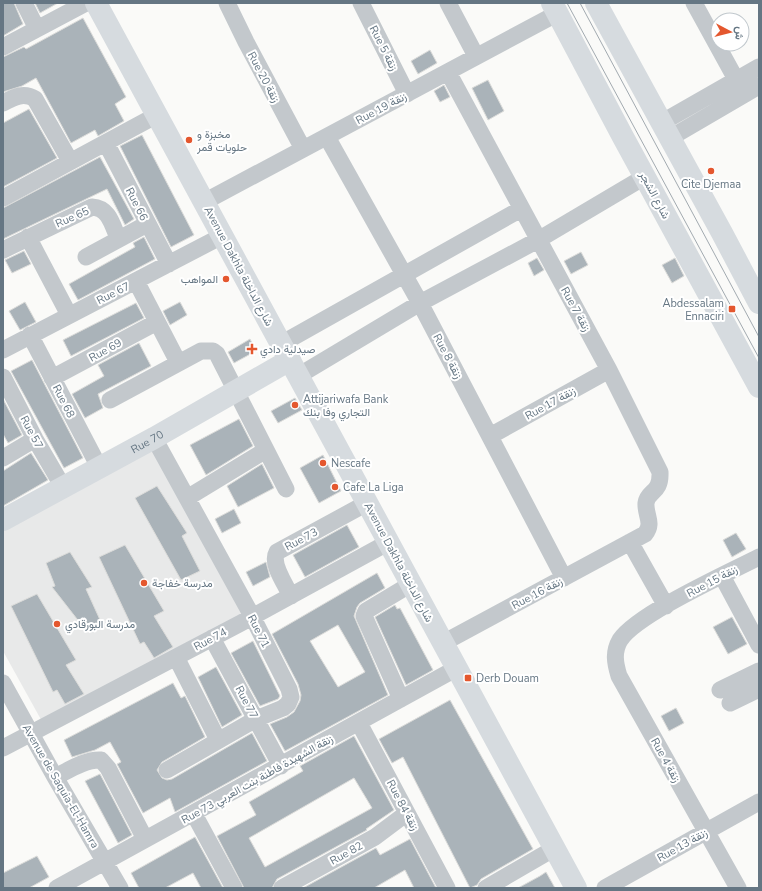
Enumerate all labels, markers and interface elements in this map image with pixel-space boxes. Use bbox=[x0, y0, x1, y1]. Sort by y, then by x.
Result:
north arrow bbox=[710, 12, 750, 52]
street label: Rue 5 زنقة bbox=[366, 23, 401, 74]
text: ش bbox=[731, 26, 748, 41]
street label: Rue 20 زنقة bbox=[244, 49, 283, 105]
street label: Rue 19 زنقة bbox=[353, 89, 409, 128]
place label: مخبزة و حلويات قمر bbox=[196, 127, 247, 155]
marker: مخبزة و حلويات قمر bbox=[184, 135, 194, 145]
marker: Cite Djemaa bbox=[706, 166, 716, 176]
street label: شارع الشجر bbox=[635, 168, 673, 222]
place label: Cite Djemaa bbox=[681, 177, 741, 192]
street label: Rue 66 bbox=[122, 185, 151, 224]
street label: Rue 65 bbox=[53, 203, 92, 232]
street label: Avenue Dakhla شارع الداخلة bbox=[201, 204, 277, 329]
place label: المواهب bbox=[181, 272, 218, 287]
marker: المواهب bbox=[221, 274, 231, 284]
street label: Rue 67 bbox=[94, 279, 132, 308]
street label: Rue 7 زنقة bbox=[557, 284, 594, 334]
place label: Abdessalam Ennaciri bbox=[662, 296, 724, 324]
marker: Abdessalam Ennaciri bbox=[727, 304, 737, 314]
street label: Rue 8 زنقة bbox=[429, 331, 466, 382]
street label: Rue 69 bbox=[86, 335, 124, 366]
place label: صيدلية دادي bbox=[260, 342, 316, 359]
marker: صيدلية دادي bbox=[247, 344, 257, 354]
street label: Rue 68 bbox=[49, 382, 78, 421]
street label: Rue 17 زنقة bbox=[522, 383, 578, 423]
place label: Attijariwafa Bank التجاري وفا بنك bbox=[303, 392, 389, 422]
marker: Attijariwafa Bank التجاري وفا بنك bbox=[290, 400, 300, 410]
street label: Rue 57 bbox=[17, 413, 46, 451]
street label: Rue 70 bbox=[128, 427, 167, 457]
place label: Nescafe bbox=[331, 456, 371, 471]
marker: Nescafe bbox=[318, 458, 328, 468]
place label: Cafe La Liga bbox=[343, 480, 404, 495]
marker: Cafe La Liga bbox=[330, 482, 340, 492]
street label: Avenue Dakhla شارع الداخلة bbox=[361, 500, 437, 625]
street label: Rue 73 bbox=[282, 525, 320, 554]
street label: Rue 15 زنقة bbox=[684, 562, 740, 601]
street label: Rue 16 زنقة bbox=[509, 574, 565, 613]
place label: مدرسة خفاجة bbox=[152, 576, 213, 591]
marker: مدرسة خفاجة bbox=[139, 578, 149, 588]
street label: Rue 71 bbox=[244, 612, 273, 650]
place label: مدرسة البورقادي bbox=[65, 617, 135, 634]
marker: مدرسة البورقادي bbox=[52, 619, 62, 629]
street label: Rue 74 bbox=[191, 624, 230, 654]
place label: Derb Douam bbox=[476, 671, 539, 686]
marker: Derb Douam bbox=[463, 673, 473, 683]
street label: Rue 77 bbox=[232, 683, 261, 721]
street label: Avenue de Saquia-El-Hamra bbox=[19, 721, 102, 851]
street label: Rue 73 زنقة الشهيدة فاطنة بنت العربي bbox=[179, 731, 337, 829]
street label: Rue 4 زنقة bbox=[647, 735, 684, 785]
street label: Rue 84 زنقة bbox=[383, 777, 422, 833]
street label: Rue 13 زنقة bbox=[654, 825, 710, 865]
street label: Rue 82 bbox=[327, 838, 365, 869]

